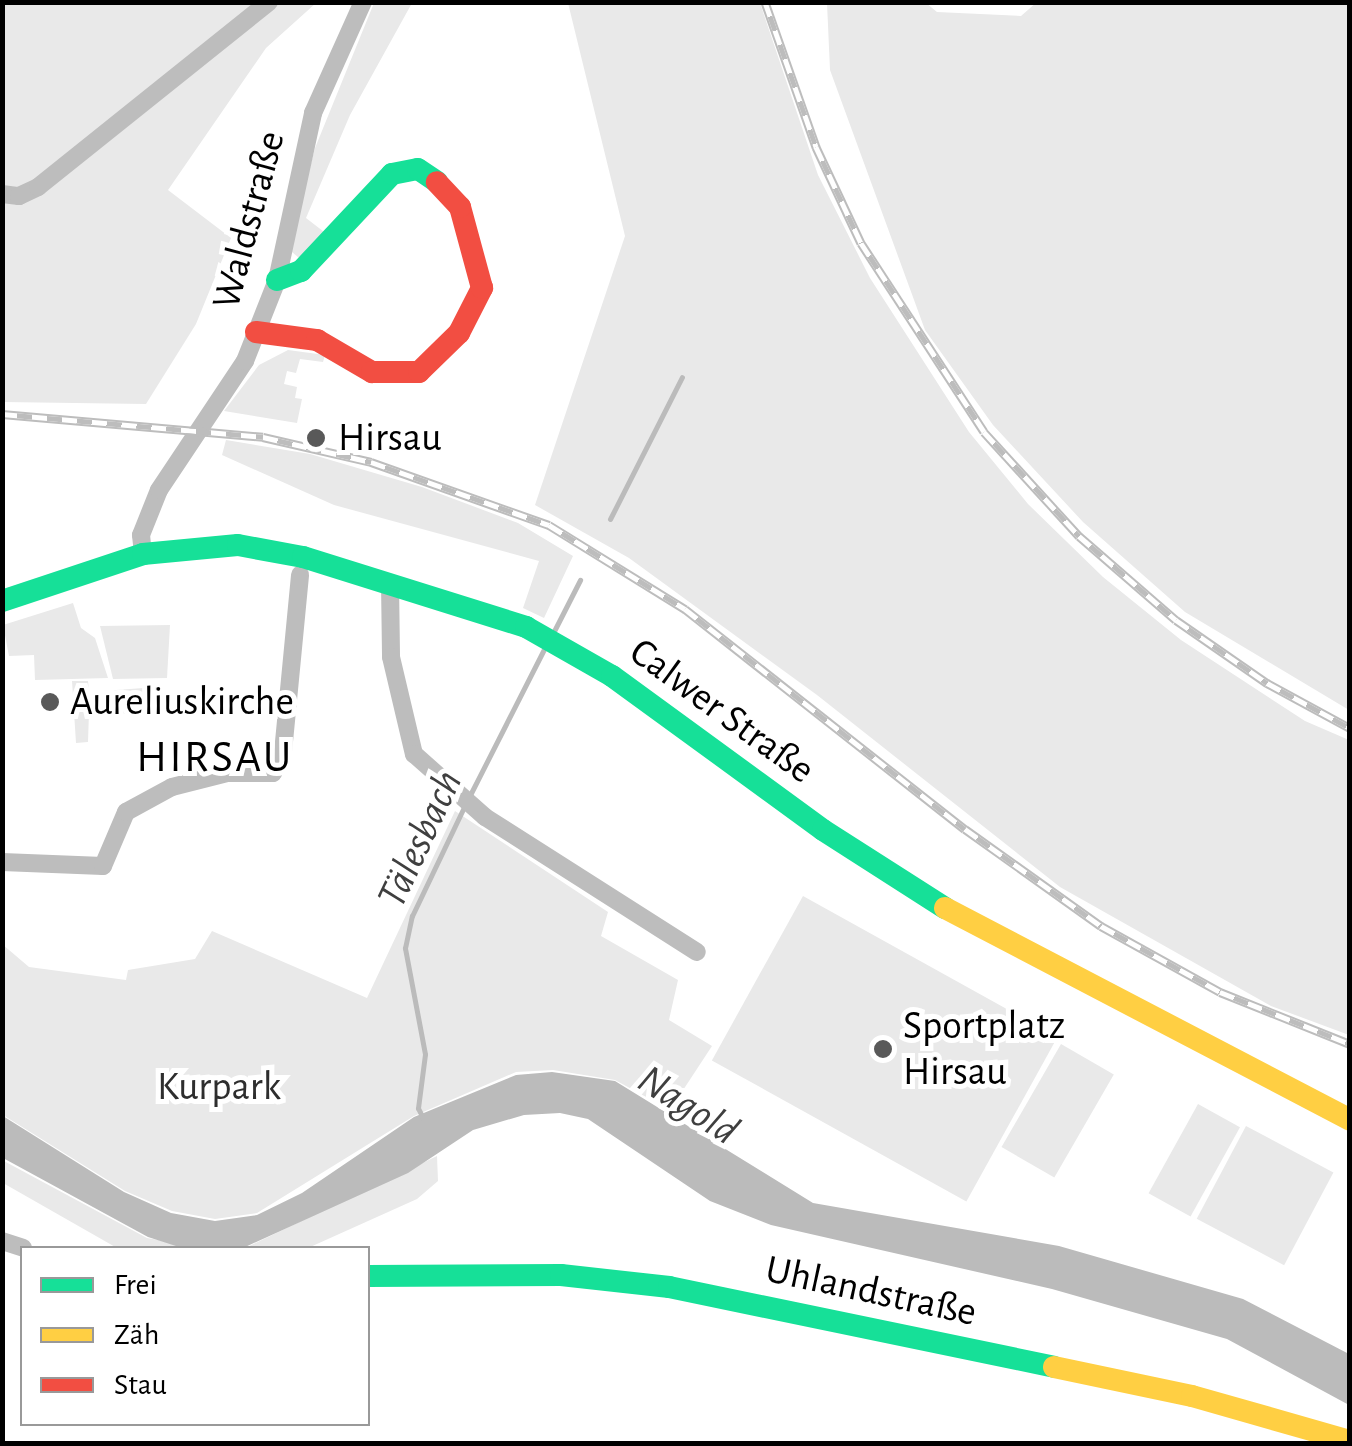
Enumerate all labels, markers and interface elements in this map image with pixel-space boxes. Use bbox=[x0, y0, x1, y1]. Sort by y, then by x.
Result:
street label: Waldstraße bbox=[202, 126, 296, 314]
place label: Hirsau bbox=[338, 414, 442, 462]
marker: Hirsau bbox=[303, 425, 329, 451]
street label: Calwer Straße bbox=[620, 628, 824, 794]
place label: Aureliuskirche bbox=[70, 678, 294, 726]
marker: Aureliuskirche bbox=[39, 691, 61, 713]
district label: HIRSAU bbox=[136, 731, 294, 785]
water label: Tälesbach bbox=[366, 762, 474, 916]
place label: Sportplatz Hirsau bbox=[903, 1002, 1065, 1096]
marker: Sportplatz Hirsau bbox=[872, 1038, 894, 1060]
water label: Nagold bbox=[628, 1054, 748, 1156]
park label: Kurpark bbox=[157, 1063, 281, 1111]
street label: Uhlandstraße bbox=[761, 1245, 981, 1337]
legend bbox=[20, 1246, 370, 1426]
text: Frei bbox=[114, 1270, 157, 1300]
text: Zäh bbox=[114, 1320, 159, 1350]
text: Stau bbox=[114, 1370, 167, 1400]

